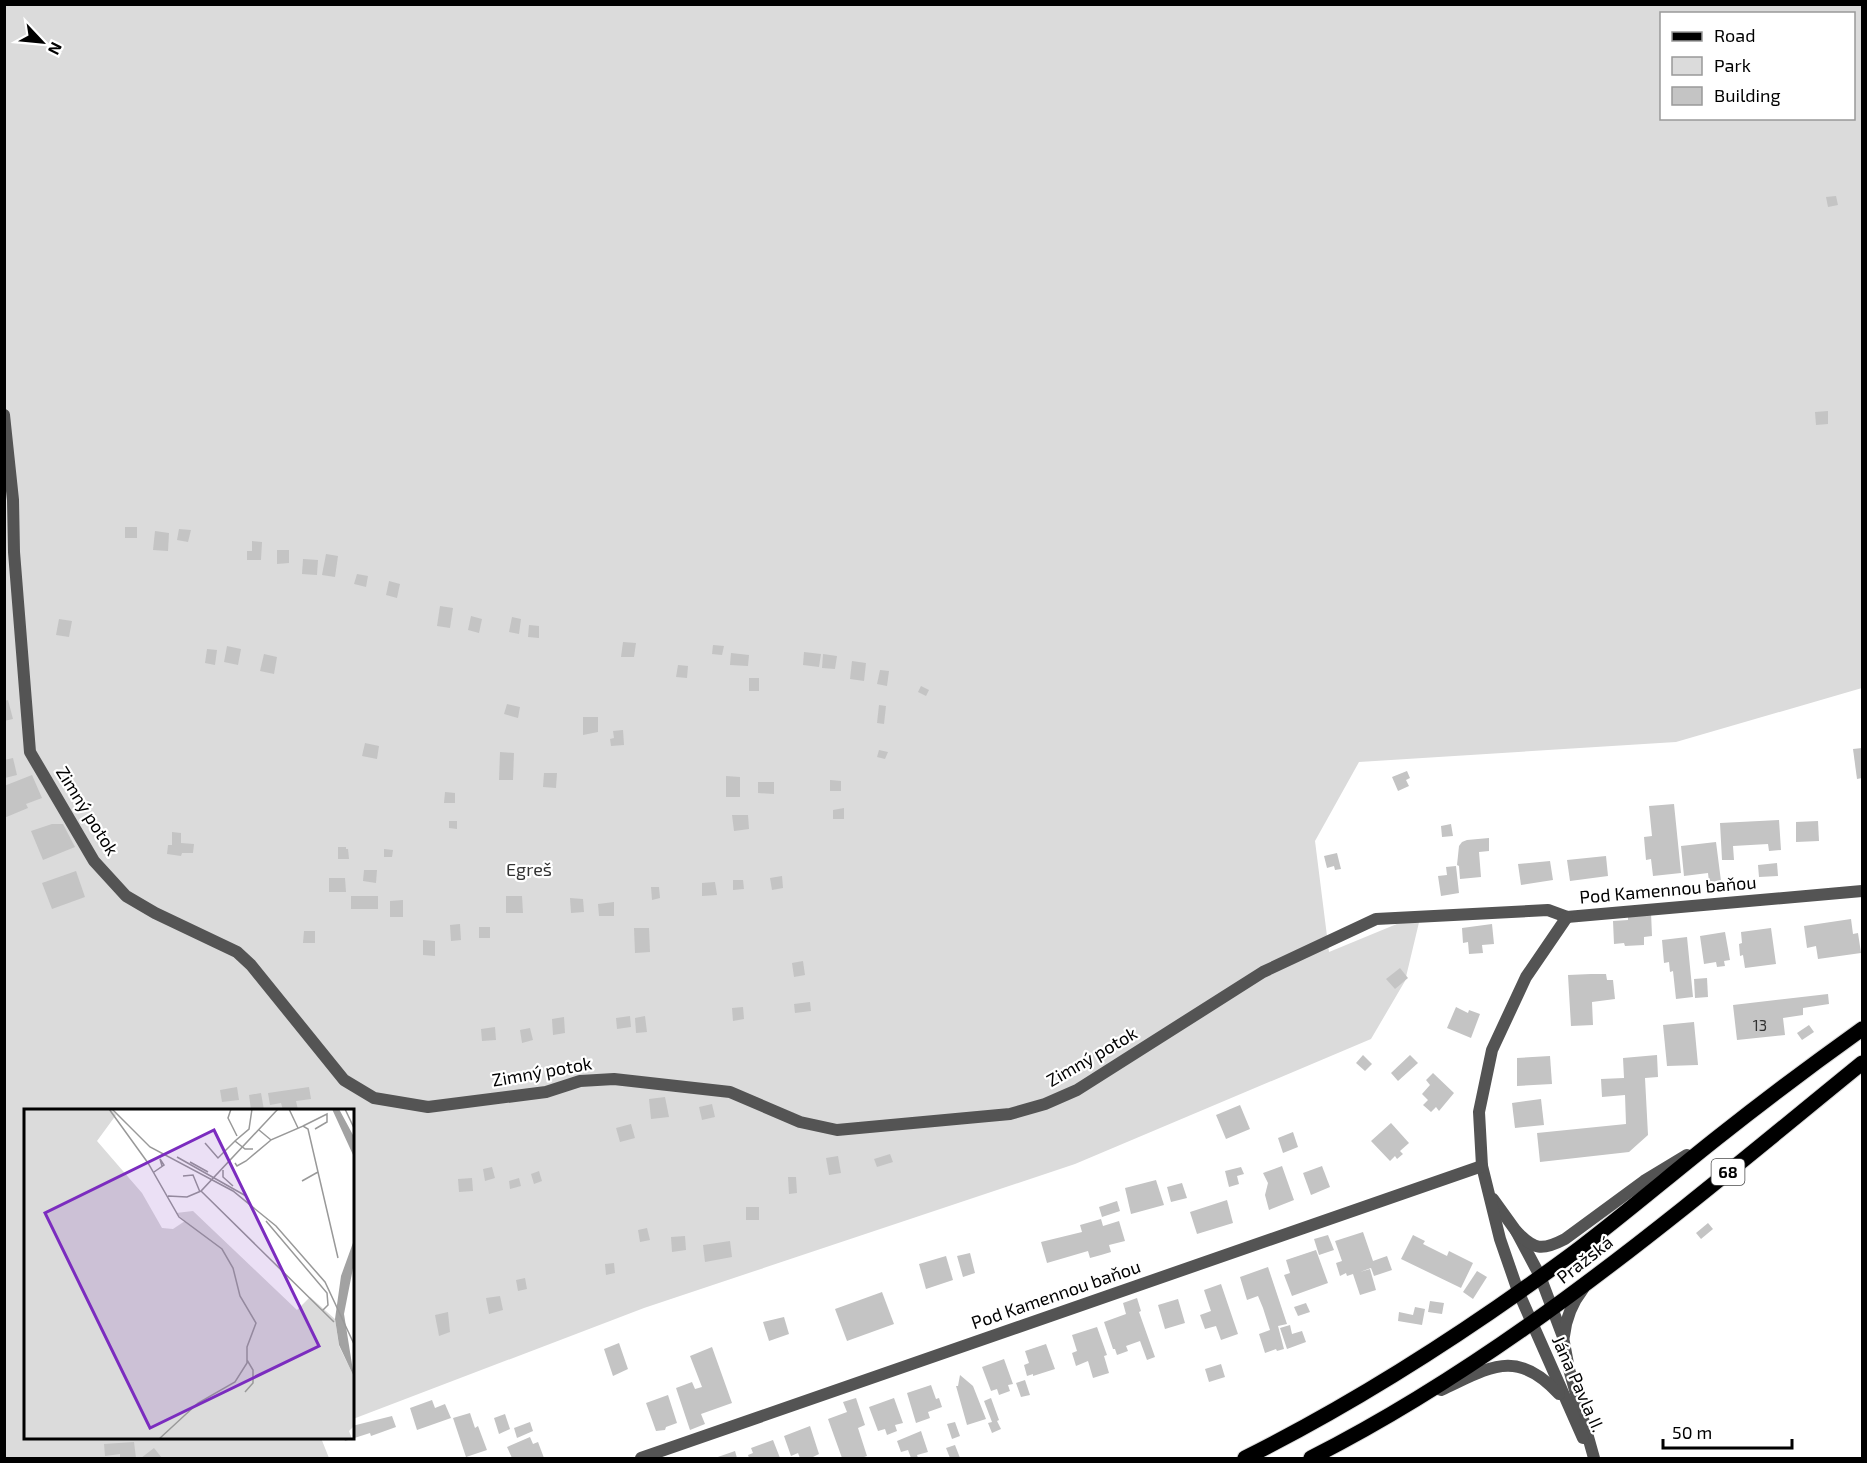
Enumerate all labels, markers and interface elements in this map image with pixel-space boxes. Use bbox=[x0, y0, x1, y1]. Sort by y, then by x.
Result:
north arrow bbox=[12, 12, 72, 72]
legend bbox=[1660, 12, 1855, 120]
text: Road bbox=[1714, 24, 1755, 46]
text: N bbox=[45, 39, 67, 58]
text: Park bbox=[1714, 54, 1751, 76]
text: Building bbox=[1714, 84, 1781, 106]
street label: Zimný potok bbox=[52, 762, 124, 859]
park label: Egreš bbox=[506, 858, 552, 880]
street label: Pod Kamennou baňou bbox=[1579, 870, 1757, 908]
house number: 13 bbox=[1753, 1016, 1767, 1034]
street label: Zimný potok bbox=[1042, 1021, 1141, 1091]
street label: Zimný potok bbox=[490, 1051, 593, 1091]
inset map bbox=[24, 1109, 354, 1439]
road number: 68 bbox=[1712, 1159, 1744, 1185]
street label: Pražská bbox=[1552, 1231, 1617, 1288]
street label: Pod Kamennou baňou bbox=[968, 1255, 1143, 1333]
street label: Jána Pavla II. bbox=[1548, 1332, 1610, 1435]
scale bar bbox=[1663, 1412, 1792, 1450]
text: 50 m bbox=[1672, 1421, 1712, 1443]

